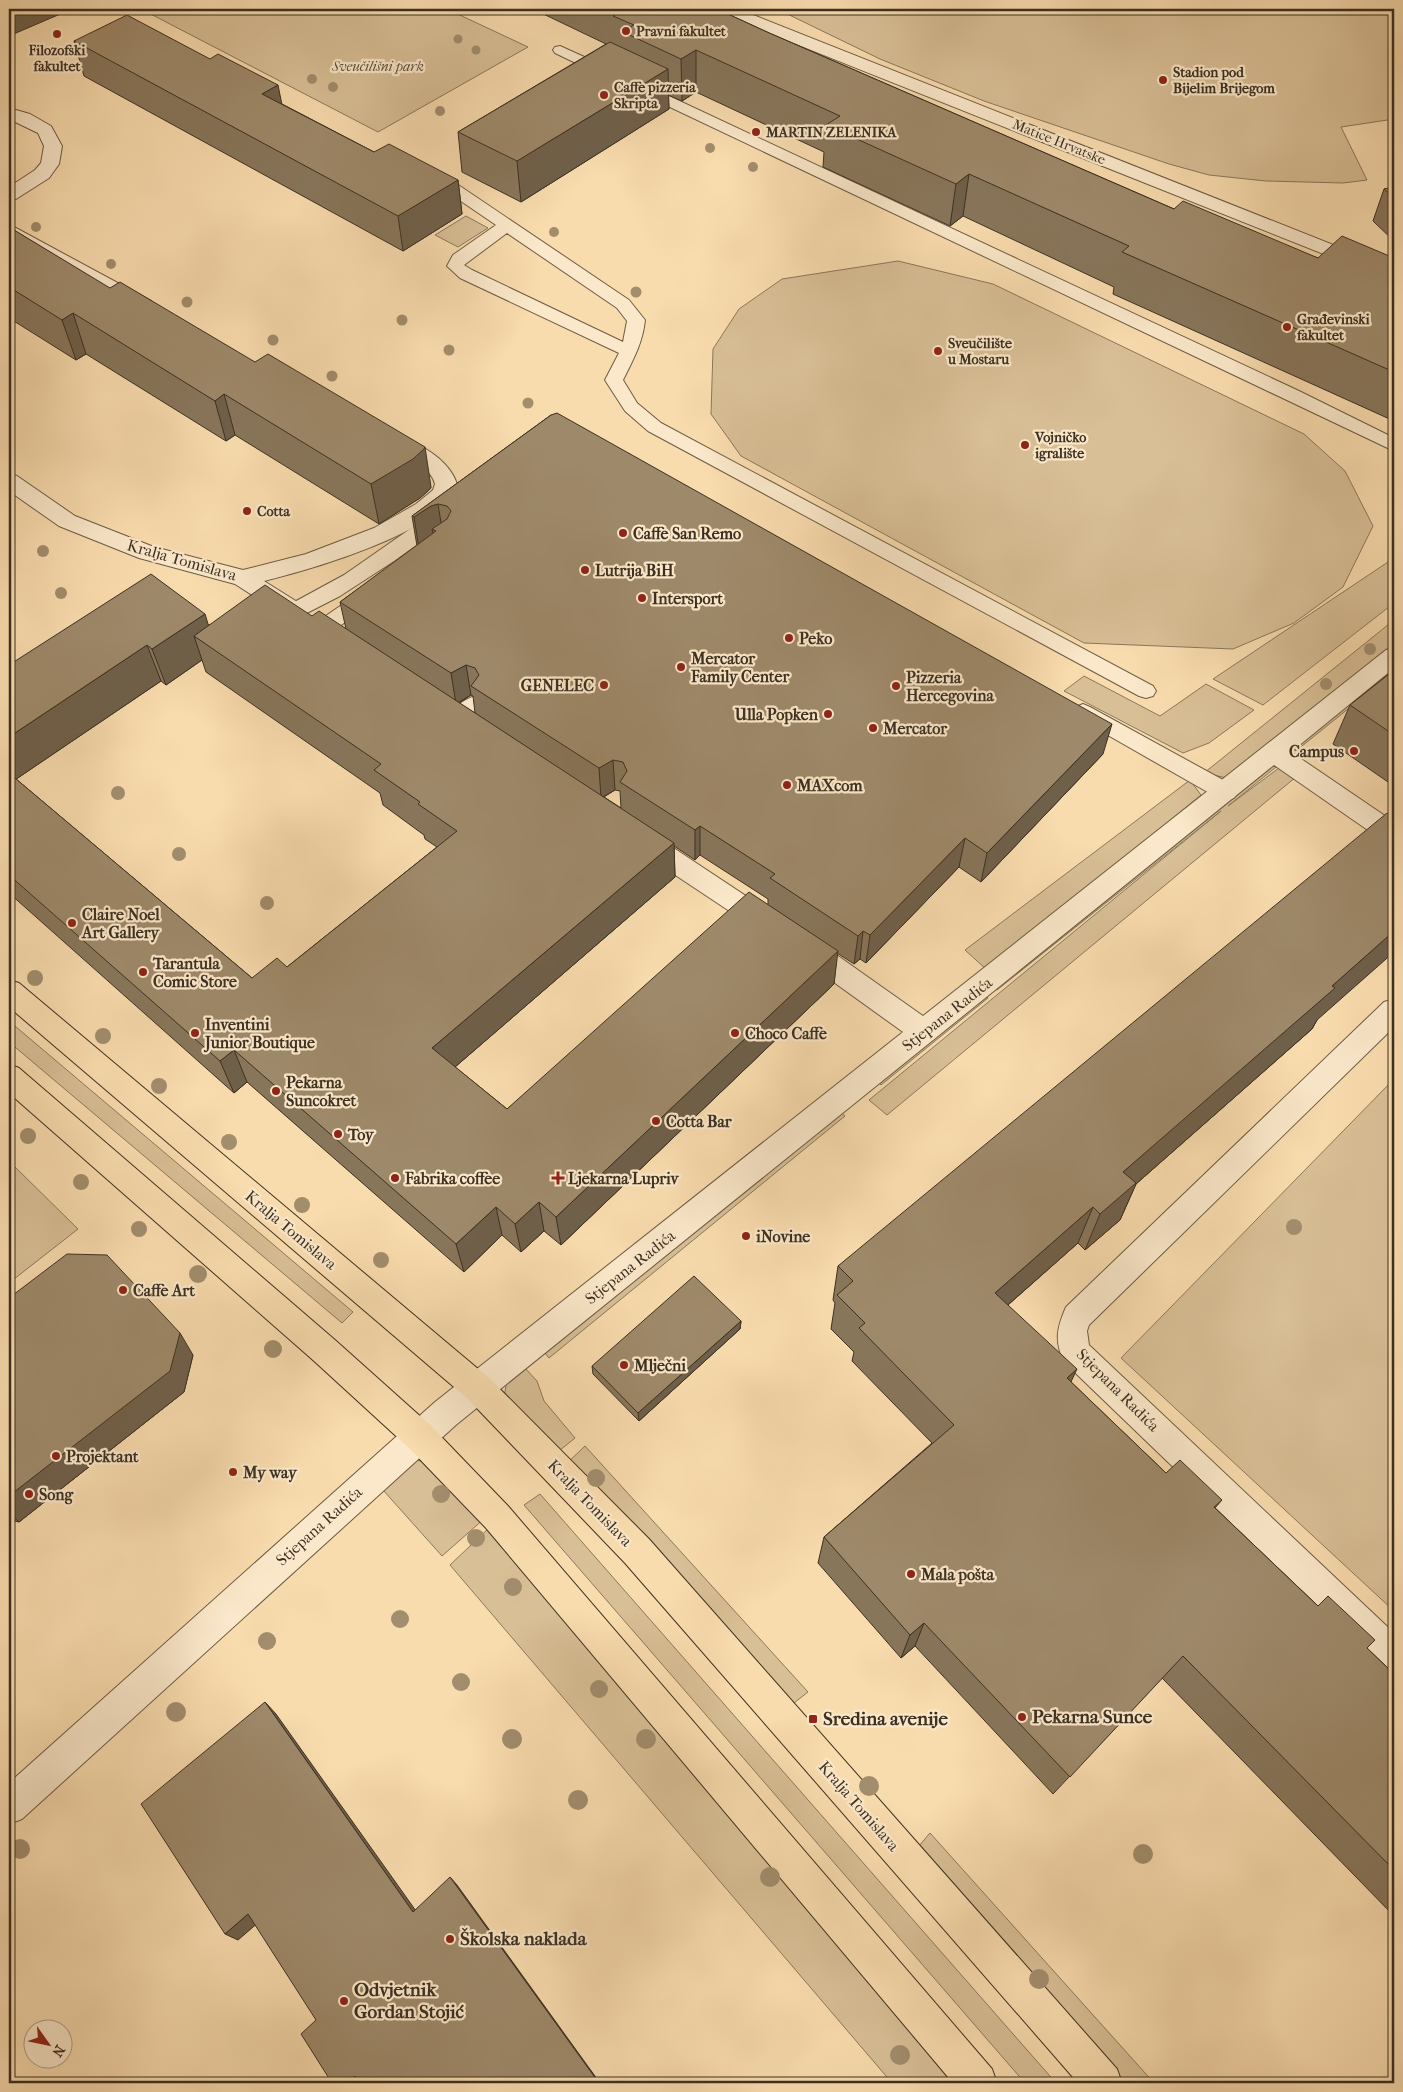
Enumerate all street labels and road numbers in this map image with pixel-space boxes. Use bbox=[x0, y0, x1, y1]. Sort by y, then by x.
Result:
street label: Matice Hrvatske bbox=[1010, 116, 1108, 168]
street label: Kralja Tomislava bbox=[125, 535, 240, 585]
street label: Stjepana Radića bbox=[898, 973, 996, 1055]
street label: Kralja Tomislava bbox=[242, 1186, 341, 1274]
street label: Stjepana Radića bbox=[581, 1226, 679, 1308]
street label: Stjepana Radića bbox=[1073, 1345, 1164, 1436]
street label: Kralja Tomislava bbox=[544, 1456, 637, 1551]
street label: Stjepana Radića bbox=[272, 1482, 366, 1570]
street label: Kralja Tomislava bbox=[815, 1757, 904, 1855]

